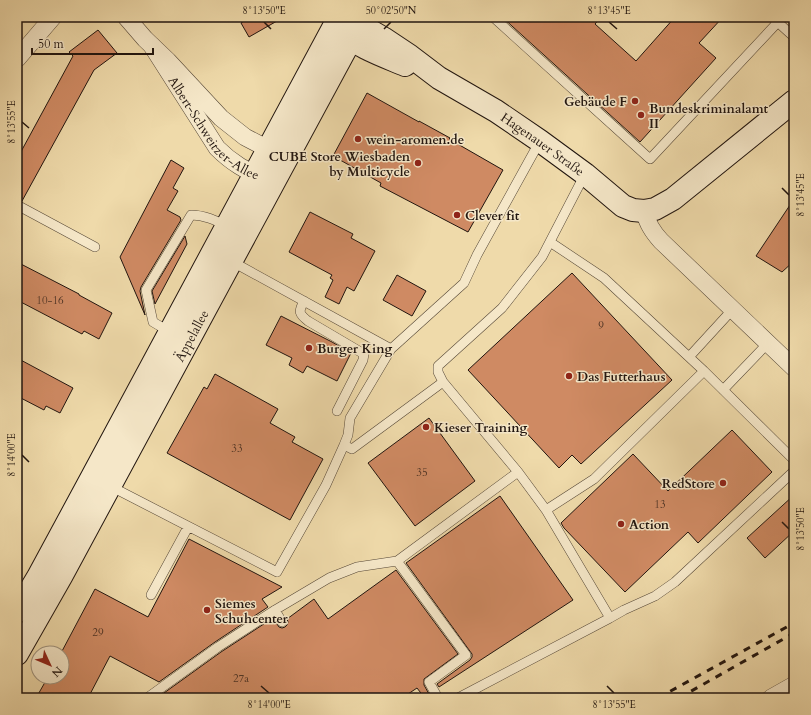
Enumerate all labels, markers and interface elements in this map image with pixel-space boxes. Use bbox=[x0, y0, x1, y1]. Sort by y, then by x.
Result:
text: 8°13'50"E bbox=[242, 4, 286, 18]
text: 50°02'50"N bbox=[366, 4, 417, 18]
text: 8°13'45"E bbox=[587, 4, 631, 18]
scale bar bbox=[32, 30, 153, 56]
text: 50 m bbox=[38, 36, 65, 52]
street label: Albert-Schweitzer-Allee bbox=[164, 73, 261, 184]
place label: Gebäude F bbox=[564, 93, 627, 111]
marker: Gebäude F bbox=[630, 96, 640, 106]
text: 8°13'55"E bbox=[5, 100, 19, 144]
place label: Bundeskriminalamt II bbox=[649, 100, 769, 133]
street label: Hagenauer Straße bbox=[497, 109, 588, 181]
marker: Bundeskriminalamt II bbox=[636, 110, 646, 120]
place label: wein-aromen.de bbox=[366, 131, 464, 149]
marker: wein-aromen.de bbox=[353, 134, 363, 144]
place label: CUBE Store Wiesbaden by Multicycle bbox=[269, 148, 411, 181]
marker: CUBE Store Wiesbaden by Multicycle bbox=[413, 158, 423, 168]
text: 8°13'45"E bbox=[794, 173, 808, 217]
place label: Clever fit bbox=[465, 207, 520, 225]
marker: Clever fit bbox=[452, 210, 462, 220]
house number: 10-16 bbox=[36, 293, 64, 308]
street label: Äppelallee bbox=[171, 307, 213, 365]
house number: 9 bbox=[598, 318, 604, 333]
place label: Burger King bbox=[317, 340, 392, 358]
marker: Burger King bbox=[304, 343, 314, 353]
place label: Das Futterhaus bbox=[577, 368, 666, 386]
marker: Das Futterhaus bbox=[564, 371, 574, 381]
place label: Kieser Training bbox=[434, 419, 528, 437]
marker: Kieser Training bbox=[421, 422, 431, 432]
text: 8°14'00"E bbox=[5, 433, 19, 477]
house number: 33 bbox=[231, 441, 243, 456]
house number: 35 bbox=[416, 465, 428, 480]
place label: RedStore bbox=[662, 475, 715, 493]
marker: RedStore bbox=[718, 478, 728, 488]
house number: 13 bbox=[654, 497, 666, 512]
text: 8°13'50"E bbox=[794, 507, 808, 551]
place label: Action bbox=[629, 516, 670, 534]
marker: Action bbox=[616, 519, 626, 529]
place label: Siemes Schuhcenter bbox=[215, 595, 288, 628]
marker: Siemes Schuhcenter bbox=[202, 605, 212, 615]
house number: 29 bbox=[92, 625, 104, 640]
north arrow bbox=[30, 645, 70, 685]
text: N bbox=[48, 663, 66, 681]
house number: 27a bbox=[233, 671, 249, 686]
text: 8°14'00"E bbox=[247, 698, 291, 712]
text: 8°13'55"E bbox=[592, 698, 636, 712]

